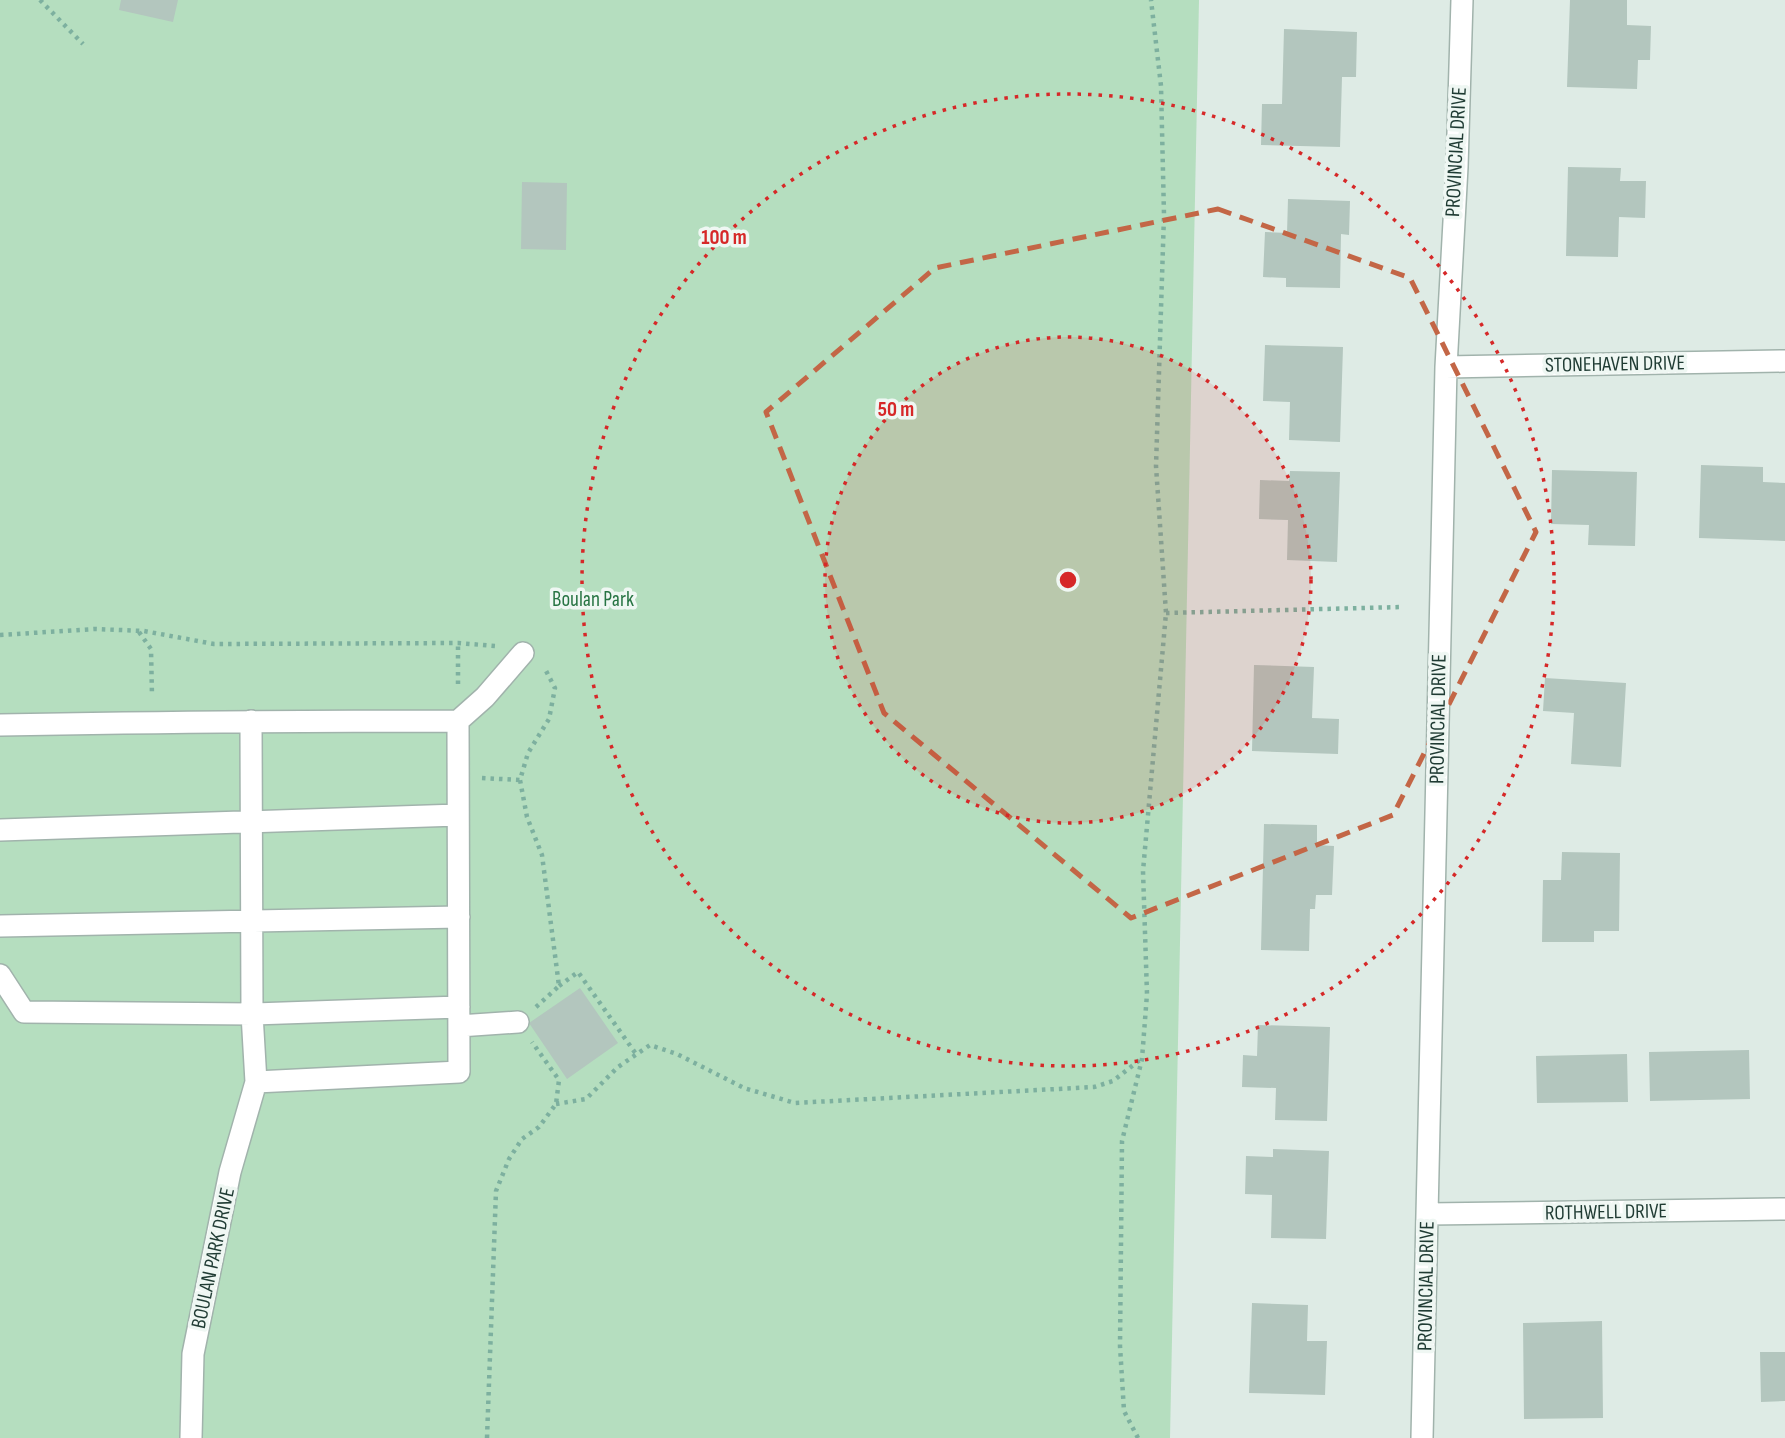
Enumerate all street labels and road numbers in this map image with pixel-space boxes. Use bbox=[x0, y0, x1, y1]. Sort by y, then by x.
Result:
street label: PROVINCIAL DRIVE bbox=[1440, 86, 1472, 218]
street label: STONEHAVEN DRIVE bbox=[1545, 350, 1685, 378]
street label: PROVINCIAL DRIVE bbox=[1424, 654, 1452, 784]
street label: BOULAN PARK DRIVE bbox=[186, 1185, 240, 1331]
street label: ROTHWELL DRIVE bbox=[1545, 1198, 1667, 1226]
street label: PROVINCIAL DRIVE bbox=[1412, 1221, 1440, 1351]

